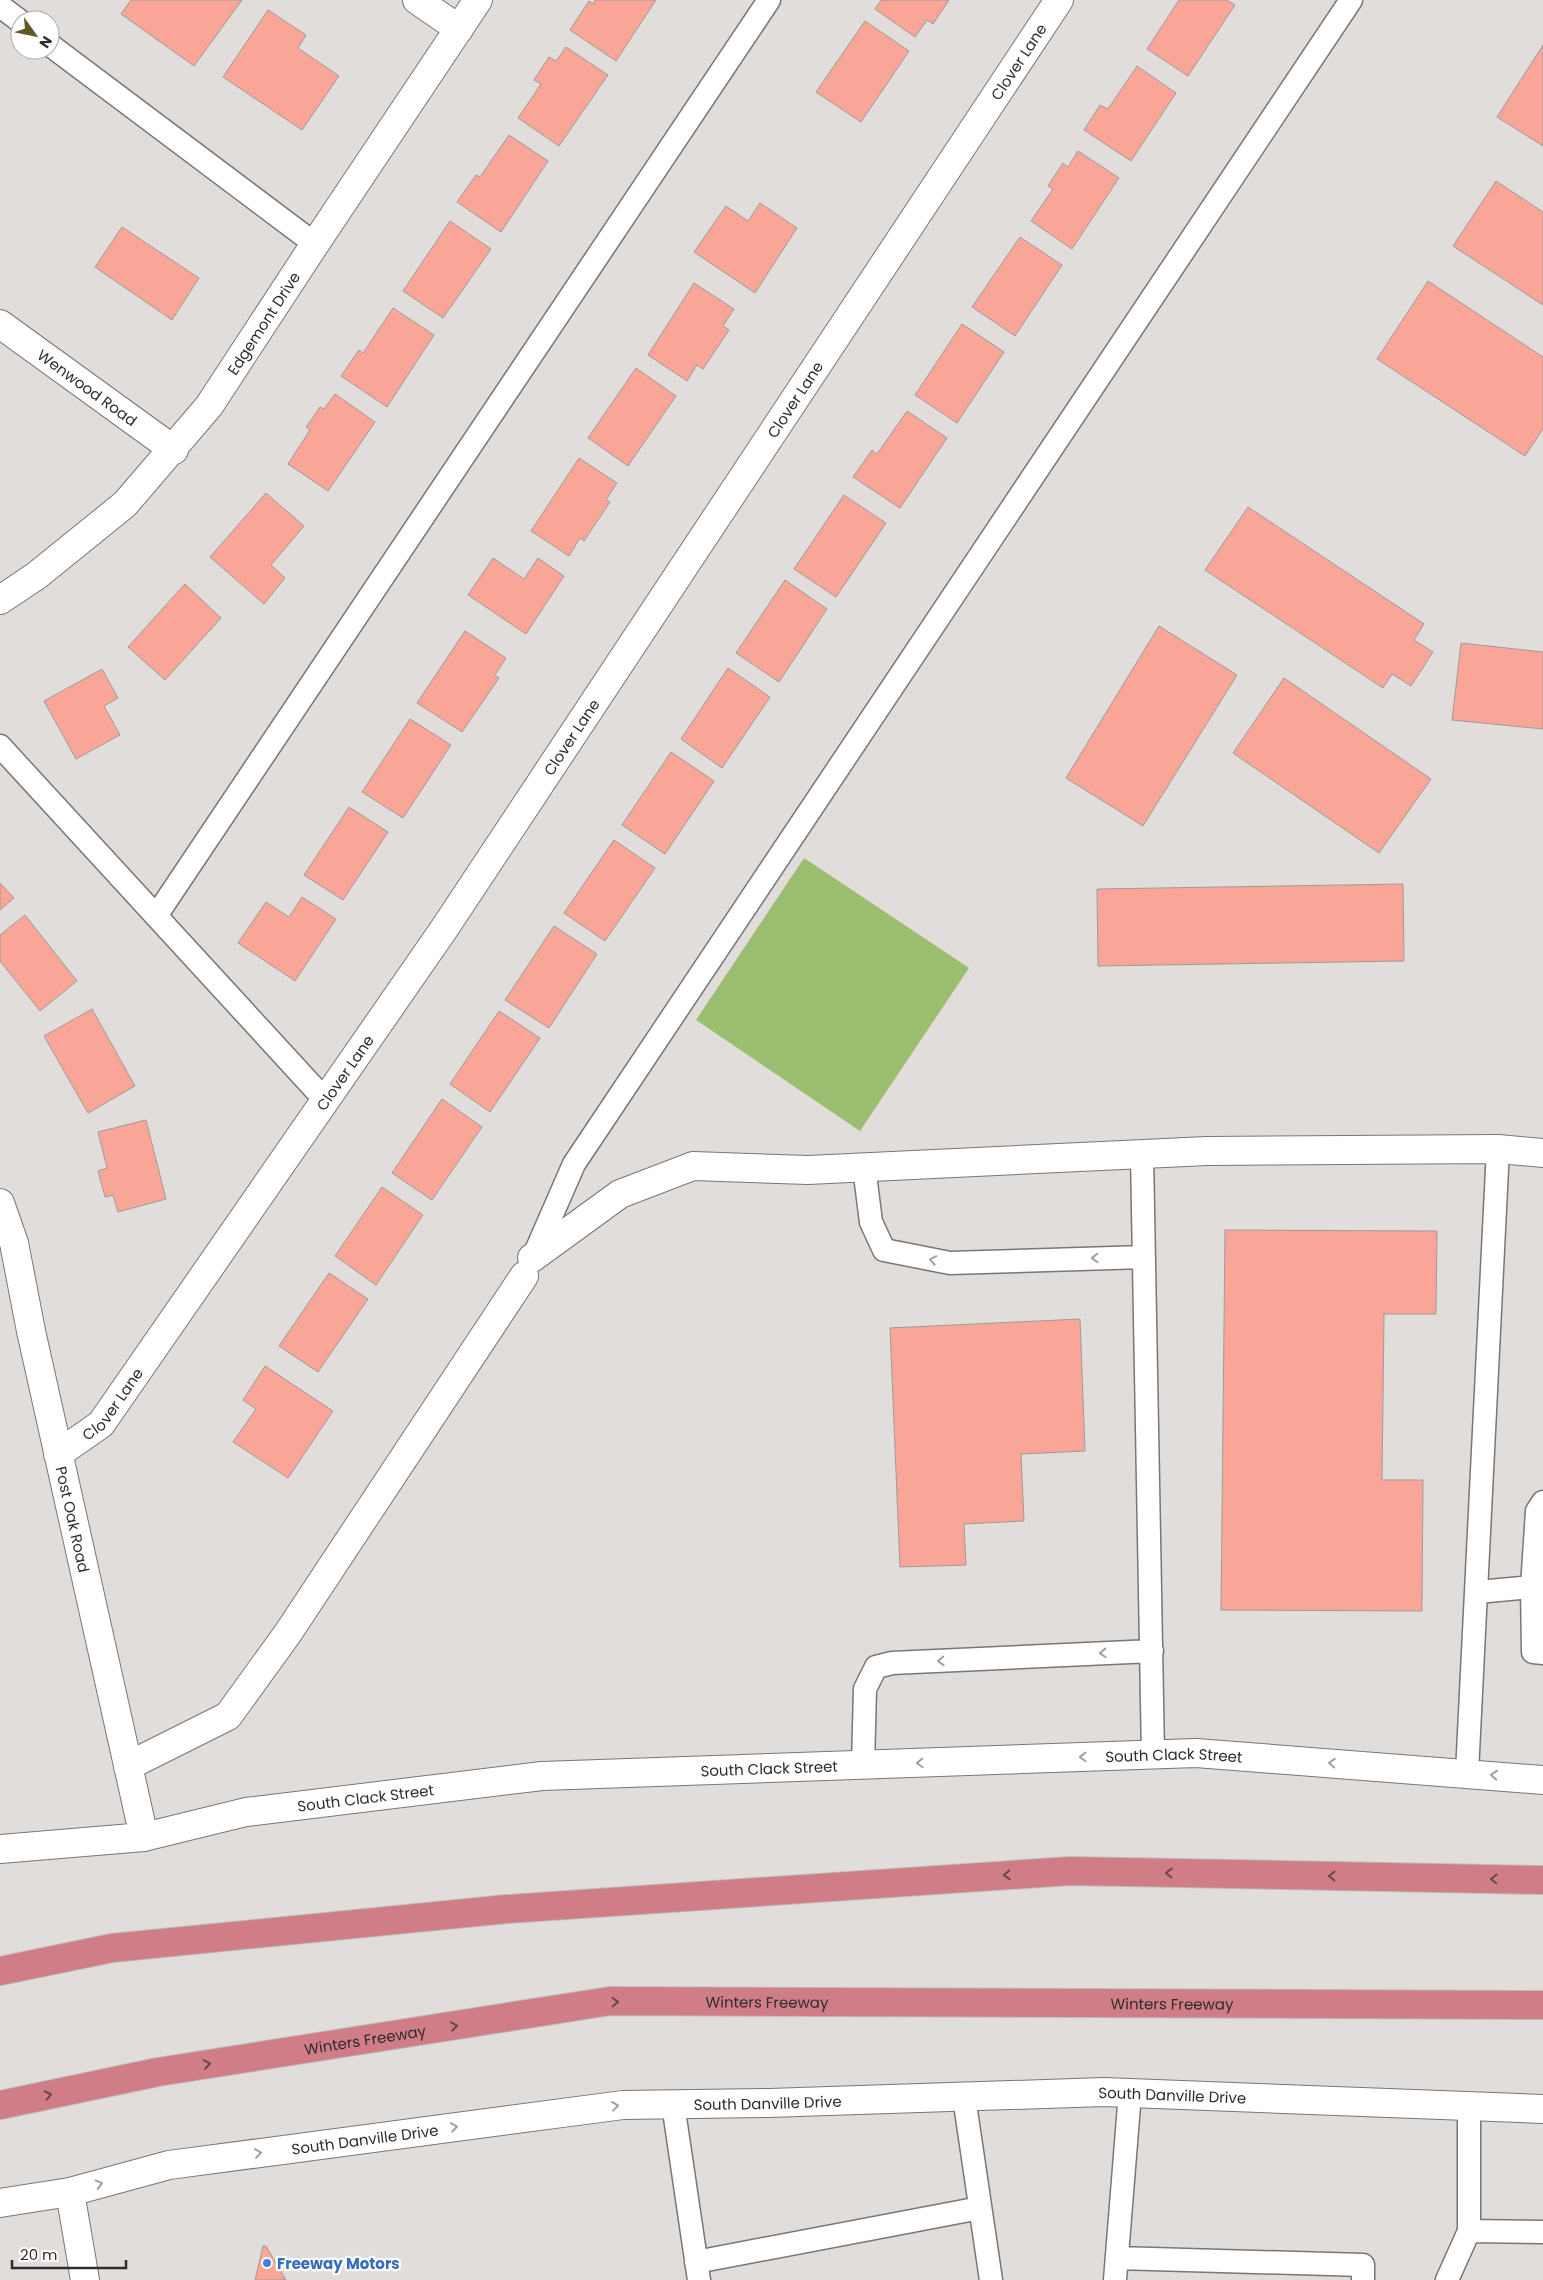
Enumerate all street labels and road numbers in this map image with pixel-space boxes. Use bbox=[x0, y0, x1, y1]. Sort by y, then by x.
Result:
street label: Clover Lane bbox=[985, 19, 1051, 104]
street label: Edgemont Drive bbox=[222, 267, 305, 379]
street label: Wenwood Road bbox=[33, 344, 142, 431]
street label: Clover Lane bbox=[762, 357, 828, 442]
street label: Clover Lane bbox=[538, 695, 604, 779]
street label: Clover Lane bbox=[311, 1030, 378, 1115]
street label: Clover Lane bbox=[77, 1363, 147, 1445]
street label: Post Oak Road bbox=[51, 1464, 95, 1575]
street label: South Clack Street bbox=[1105, 1742, 1243, 1767]
street label: South Clack Street bbox=[700, 1755, 838, 1781]
street label: South Clack Street bbox=[296, 1779, 435, 1816]
street label: Winters Freeway bbox=[706, 1991, 829, 2012]
street label: Winters Freeway bbox=[1111, 1993, 1234, 2014]
street label: Winters Freeway bbox=[303, 2019, 428, 2059]
street label: South Danville Drive bbox=[1098, 2081, 1247, 2108]
street label: South Danville Drive bbox=[693, 2090, 842, 2115]
street label: South Danville Drive bbox=[290, 2119, 440, 2159]

